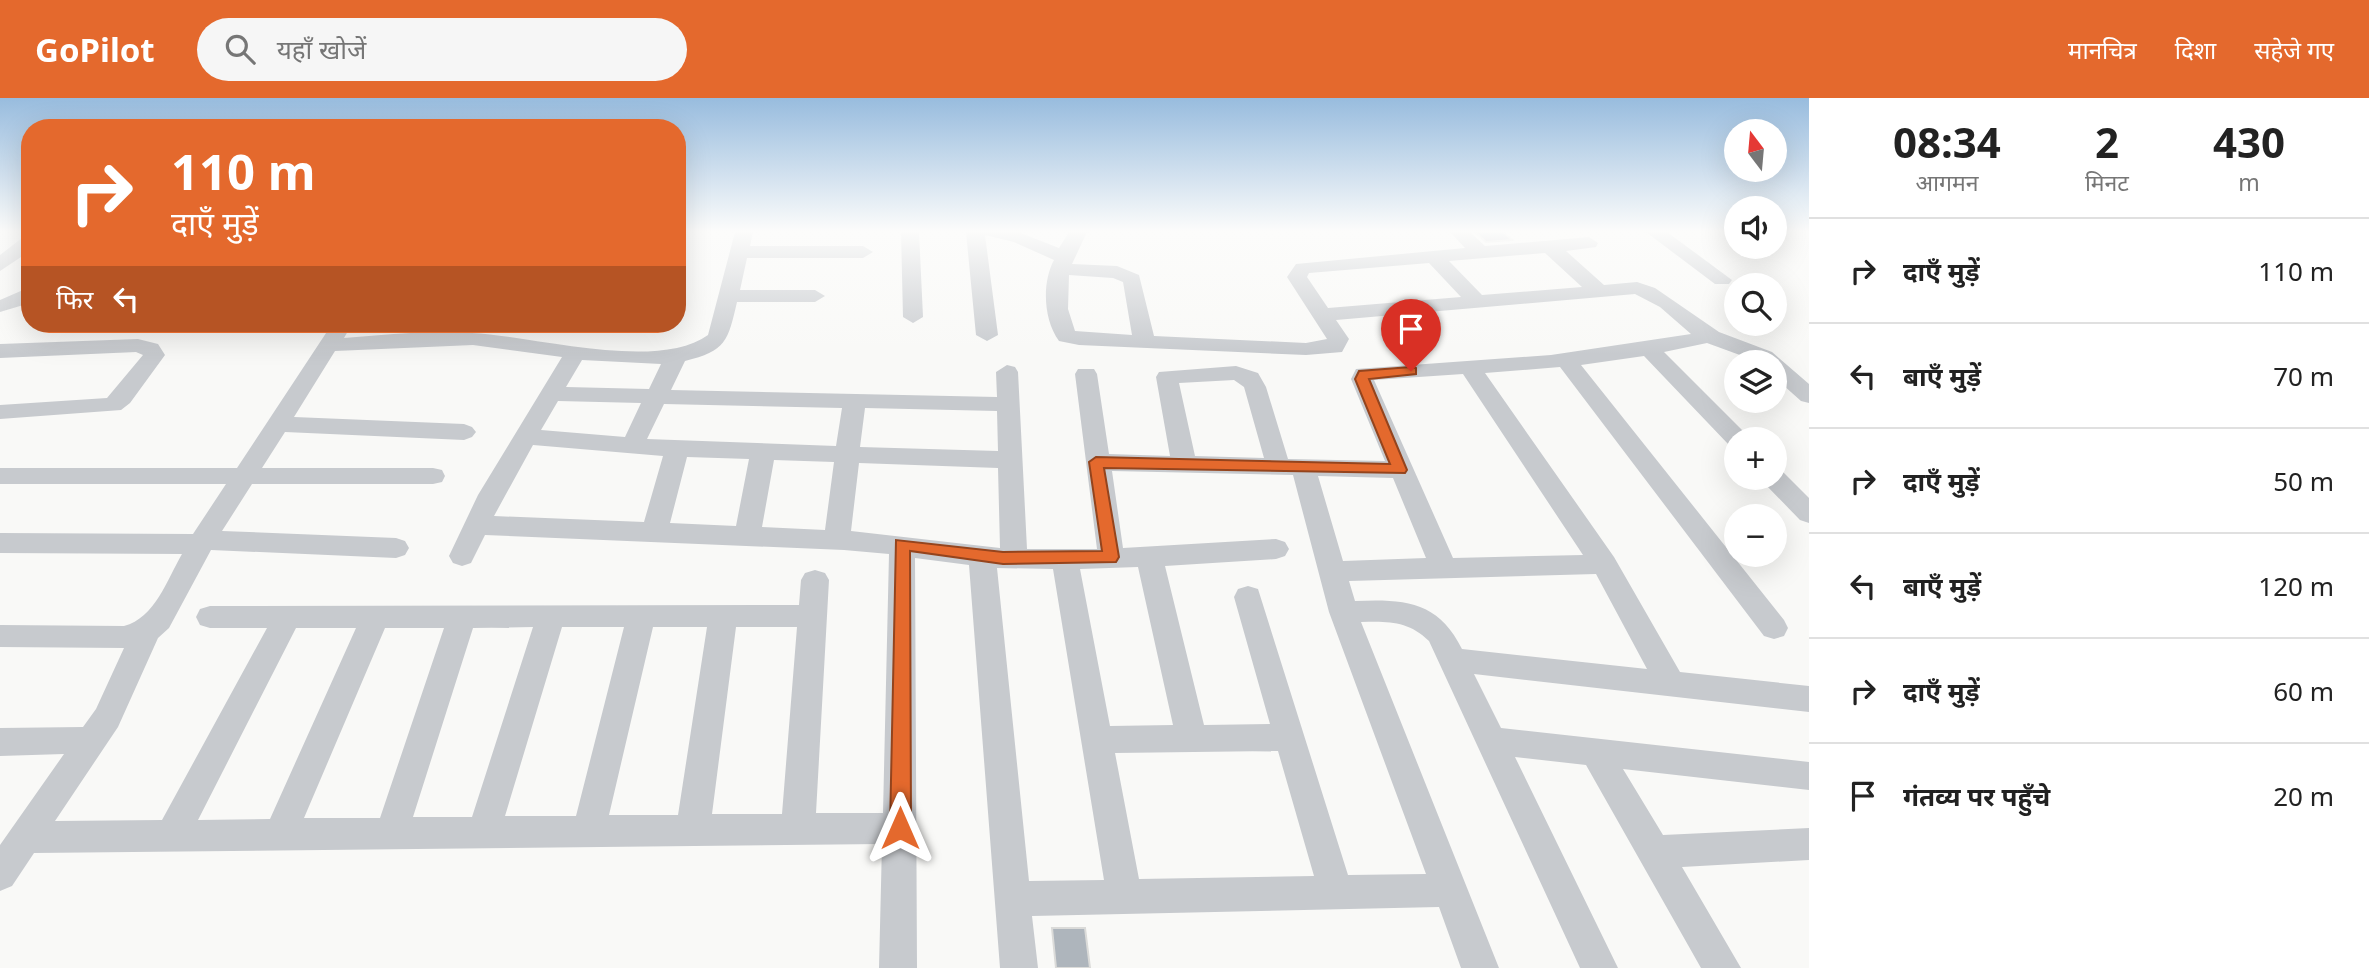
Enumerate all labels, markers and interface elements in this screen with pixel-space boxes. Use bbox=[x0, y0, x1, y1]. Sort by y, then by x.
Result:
search box bbox=[197, 18, 687, 81]
text: GoPilot bbox=[35, 27, 155, 72]
icon: search bbox=[221, 30, 259, 68]
text: यहाँ खोजें bbox=[277, 31, 366, 67]
text: मानचित्र bbox=[2068, 33, 2137, 66]
text: दिशा bbox=[2175, 33, 2216, 66]
text: सहेजे गए bbox=[2254, 33, 2334, 66]
text: 08:34 bbox=[1893, 113, 2001, 170]
text: 2 bbox=[2095, 113, 2119, 170]
text: 430 bbox=[2213, 113, 2285, 170]
north arrow bbox=[1724, 119, 1787, 182]
map controls bbox=[1724, 119, 1787, 567]
text: 110 m bbox=[171, 138, 316, 204]
icon: right bbox=[56, 147, 147, 238]
text: आगमन bbox=[1915, 166, 1978, 198]
text: मिनट bbox=[2085, 166, 2129, 198]
text: m bbox=[2238, 166, 2260, 198]
button: sound bbox=[1724, 196, 1787, 259]
text: दाएँ मुड़ें bbox=[171, 201, 259, 244]
icon: right bbox=[1844, 252, 1882, 290]
text: दाएँ मुड़ें bbox=[1903, 253, 1980, 289]
text: 110 m bbox=[2258, 253, 2334, 289]
button: search bbox=[1724, 273, 1787, 336]
icon: left bbox=[107, 280, 145, 318]
text: फिर bbox=[56, 281, 93, 317]
pin bbox=[1381, 299, 1441, 371]
icon: arrive bbox=[1392, 310, 1430, 348]
button: layers bbox=[1724, 350, 1787, 413]
icon: left bbox=[1844, 357, 1882, 395]
text: बाएँ मुड़ें bbox=[1903, 358, 1981, 394]
text: 70 m bbox=[2273, 358, 2334, 394]
button: + bbox=[1724, 427, 1787, 490]
icon: right bbox=[1844, 462, 1882, 500]
text: दाएँ मुड़ें bbox=[1903, 463, 1980, 499]
text: 50 m bbox=[2273, 463, 2334, 499]
button: − bbox=[1724, 504, 1787, 567]
icon: left bbox=[1844, 567, 1882, 605]
text: बाएँ मुड़ें bbox=[1903, 568, 1981, 604]
text: 120 m bbox=[2258, 568, 2334, 604]
icon: right bbox=[1844, 672, 1882, 710]
text: दाएँ मुड़ें bbox=[1903, 673, 1980, 709]
text: 60 m bbox=[2273, 673, 2334, 709]
icon: arrive bbox=[1844, 777, 1882, 815]
text: गंतव्य पर पहुँचे bbox=[1903, 778, 2050, 814]
text: 20 m bbox=[2273, 778, 2334, 814]
position arrow bbox=[863, 791, 937, 865]

